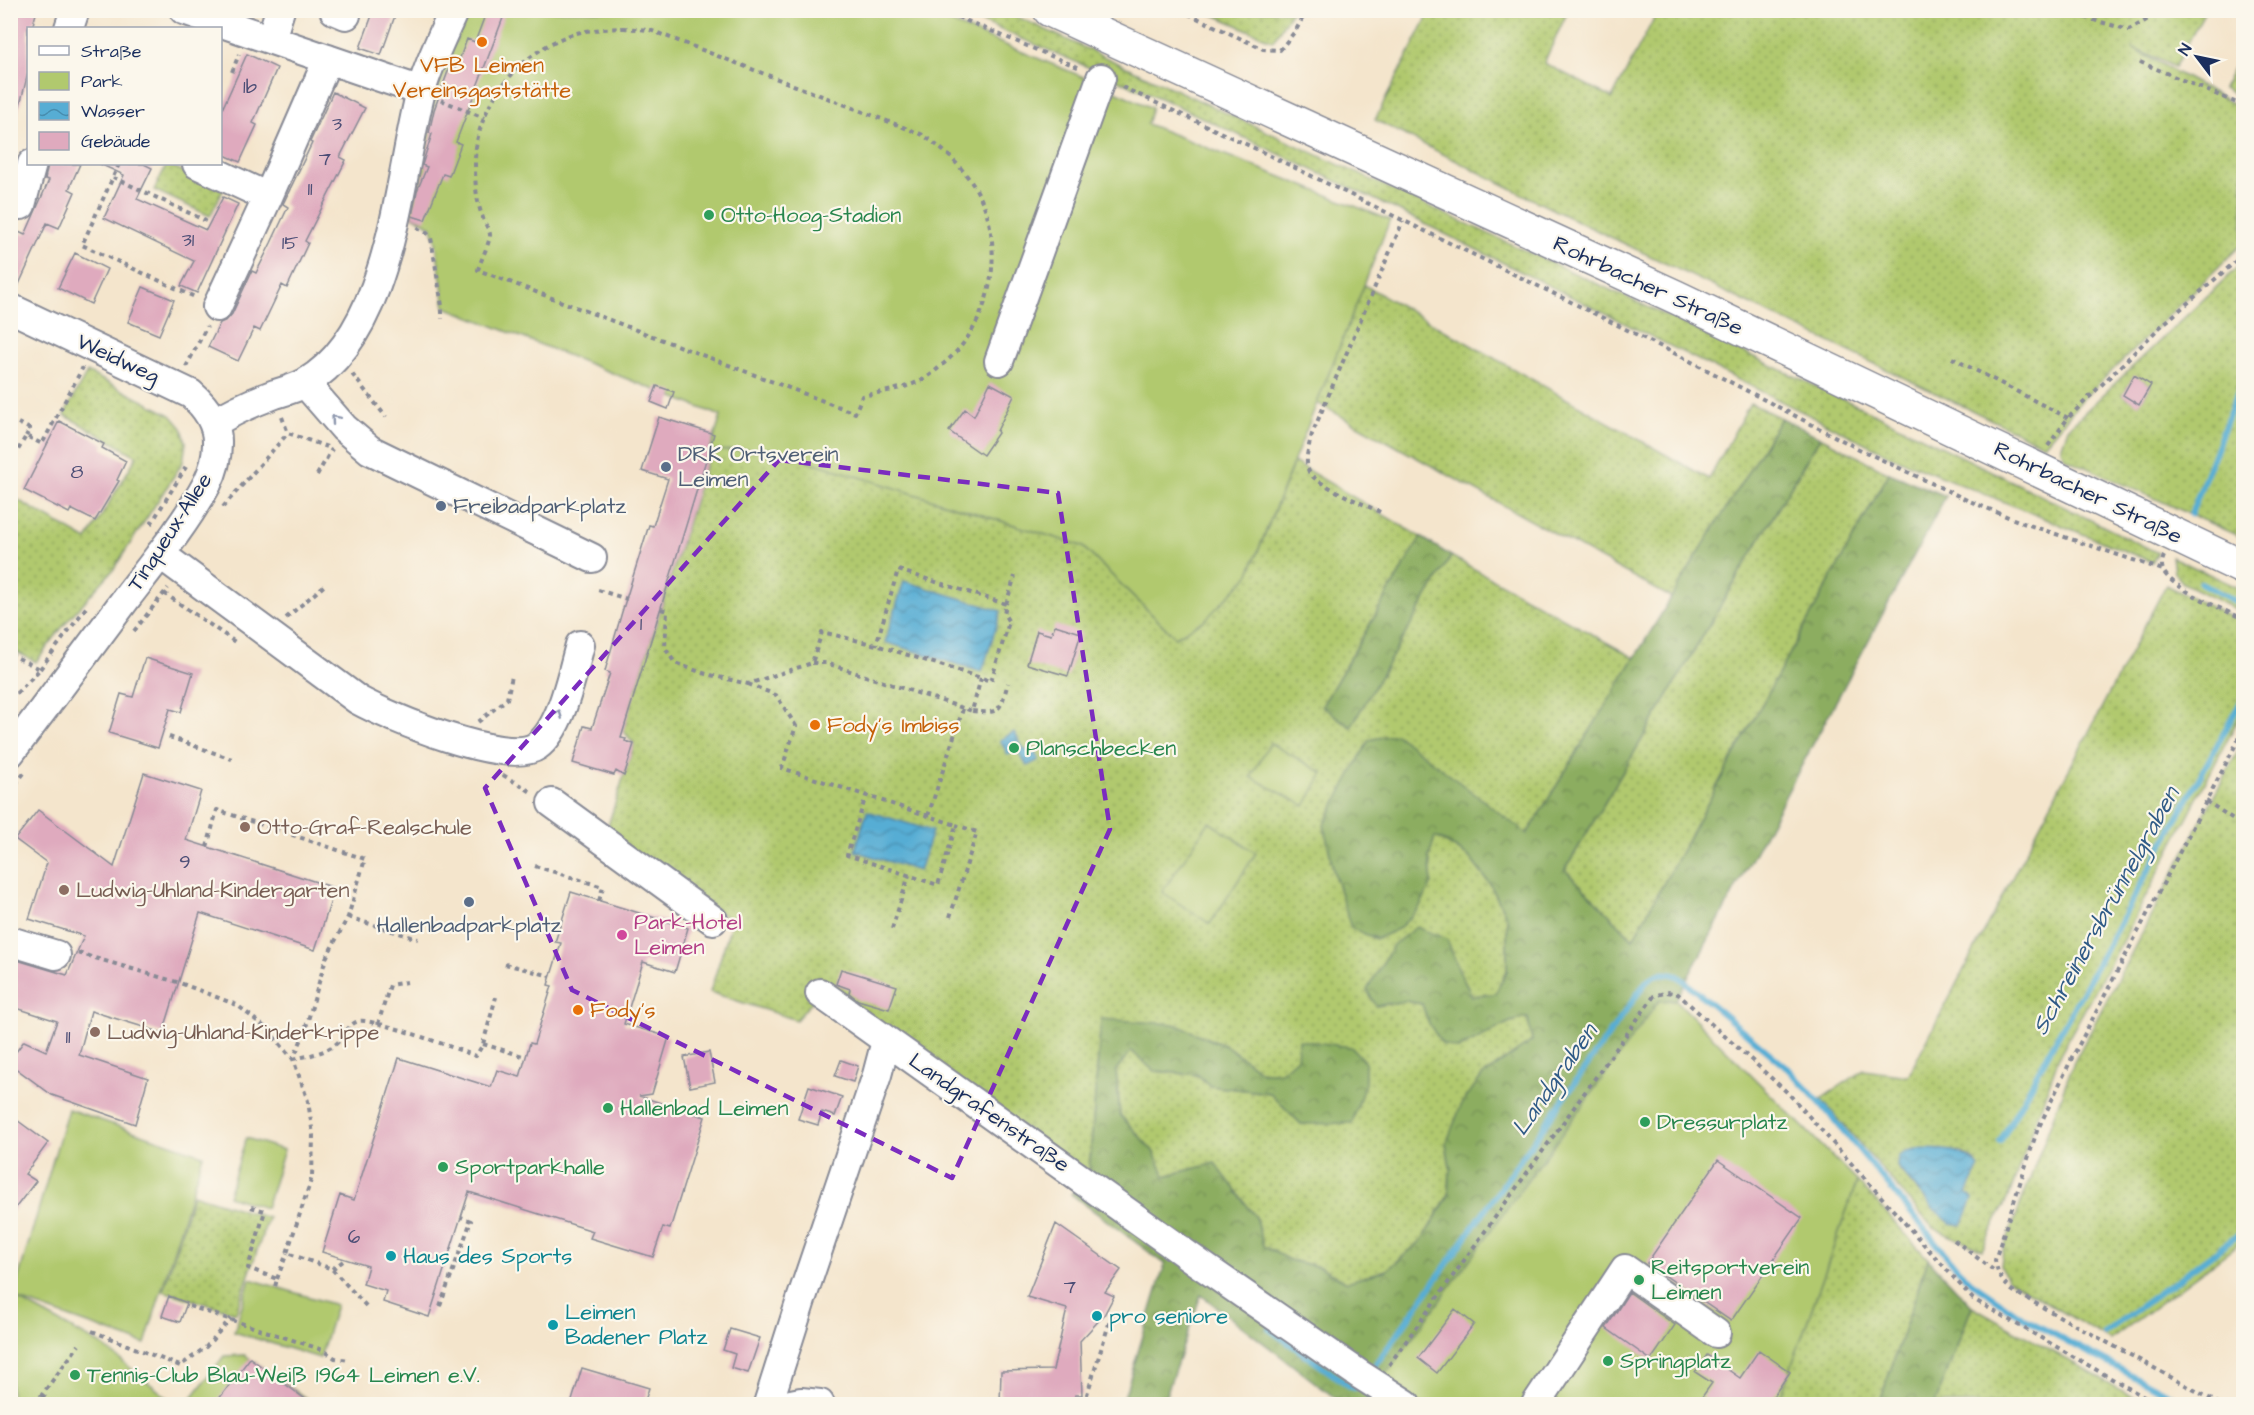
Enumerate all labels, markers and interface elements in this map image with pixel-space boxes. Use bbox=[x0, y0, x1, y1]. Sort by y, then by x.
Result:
legend bbox=[27, 27, 222, 165]
north arrow bbox=[2167, 27, 2227, 87]
marker: VFB Leimen Vereinsgaststätte bbox=[475, 35, 489, 49]
text: Straße bbox=[81, 39, 142, 64]
text: N bbox=[2173, 39, 2197, 60]
place label: VFB Leimen Vereinsgaststätte bbox=[393, 50, 571, 107]
text: Park bbox=[81, 69, 123, 94]
house number: 1b bbox=[243, 73, 257, 101]
text: Wasser bbox=[81, 99, 145, 124]
house number: 3 bbox=[332, 110, 342, 138]
text: Gebäude bbox=[81, 129, 151, 154]
house number: 7 bbox=[319, 145, 331, 173]
house number: 11 bbox=[307, 175, 313, 203]
place label: Otto-Hoog-Stadion bbox=[721, 200, 901, 232]
marker: Otto-Hoog-Stadion bbox=[702, 208, 716, 222]
house number: 31 bbox=[182, 226, 195, 254]
street label: Rohrbacher Straße bbox=[1548, 228, 1748, 344]
house number: 15 bbox=[282, 229, 298, 257]
street label: Weidweg bbox=[71, 326, 165, 393]
one-way arrow bbox=[332, 415, 343, 426]
street label: Rohrbacher Straße bbox=[1989, 434, 2188, 552]
place label: DRK Ortsverein Leimen bbox=[678, 439, 839, 495]
house number: 8 bbox=[71, 458, 84, 486]
marker: DRK Ortsverein Leimen bbox=[659, 460, 673, 474]
street label: Tinqueux-Allee bbox=[120, 467, 220, 597]
place label: Freibadparkplatz bbox=[453, 491, 626, 522]
marker: Freibadparkplatz bbox=[434, 499, 448, 513]
house number: 1 bbox=[640, 610, 643, 638]
one-way arrow bbox=[551, 709, 563, 720]
place label: Fody's Imbiss bbox=[827, 710, 960, 742]
marker: Fody's Imbiss bbox=[808, 718, 822, 732]
place label: Planschbecken bbox=[1026, 733, 1176, 764]
marker: Planschbecken bbox=[1007, 741, 1021, 755]
water label: Schreinersbrünnelgraben bbox=[2024, 779, 2190, 1042]
place label: Otto-Graf-Realschule bbox=[257, 812, 472, 843]
marker: Otto-Graf-Realschule bbox=[238, 820, 252, 834]
house number: 9 bbox=[179, 848, 191, 876]
place label: Ludwig-Uhland-Kindergarten bbox=[76, 875, 349, 907]
marker: Ludwig-Uhland-Kindergarten bbox=[57, 883, 71, 897]
marker: Hallenbadparkplatz bbox=[462, 895, 476, 909]
place label: Park-Hotel Leimen bbox=[634, 907, 742, 963]
place label: Hallenbadparkplatz bbox=[377, 910, 562, 941]
marker: Park-Hotel Leimen bbox=[615, 928, 629, 942]
place label: Fody's bbox=[590, 995, 656, 1027]
marker: Fody's bbox=[571, 1003, 585, 1017]
water label: Landgraben bbox=[1504, 1016, 1608, 1143]
place label: Ludwig-Uhland-Kinderkrippe bbox=[107, 1017, 379, 1049]
house number: 11 bbox=[65, 1023, 71, 1051]
marker: Ludwig-Uhland-Kinderkrippe bbox=[88, 1025, 102, 1039]
street label: Landgrafenstraße bbox=[902, 1046, 1076, 1181]
place label: Hallenbad Leimen bbox=[620, 1093, 788, 1124]
marker: Hallenbad Leimen bbox=[601, 1101, 615, 1115]
place label: Dressurplatz bbox=[1657, 1107, 1787, 1138]
marker: Dressurplatz bbox=[1638, 1115, 1652, 1129]
place label: Sportparkhalle bbox=[455, 1152, 605, 1183]
marker: Sportparkhalle bbox=[436, 1160, 450, 1174]
house number: 6 bbox=[348, 1223, 361, 1251]
place label: Haus des Sports bbox=[403, 1241, 572, 1272]
marker: Haus des Sports bbox=[384, 1249, 398, 1263]
place label: Reitsportverein Leimen bbox=[1651, 1252, 1809, 1308]
house number: 7 bbox=[1064, 1273, 1076, 1301]
marker: Reitsportverein Leimen bbox=[1632, 1273, 1646, 1287]
place label: Leimen Badener Platz bbox=[565, 1297, 707, 1353]
place label: pro seniore bbox=[1109, 1301, 1228, 1332]
marker: pro seniore bbox=[1090, 1309, 1104, 1323]
marker: Leimen Badener Platz bbox=[546, 1318, 560, 1332]
place label: Springplatz bbox=[1620, 1346, 1731, 1378]
marker: Springplatz bbox=[1601, 1354, 1615, 1368]
place label: Tennis-Club Blau-Weiß 1964 Leimen e.V. bbox=[87, 1360, 480, 1391]
marker: Tennis-Club Blau-Weiß 1964 Leimen e.V. bbox=[68, 1368, 82, 1382]

